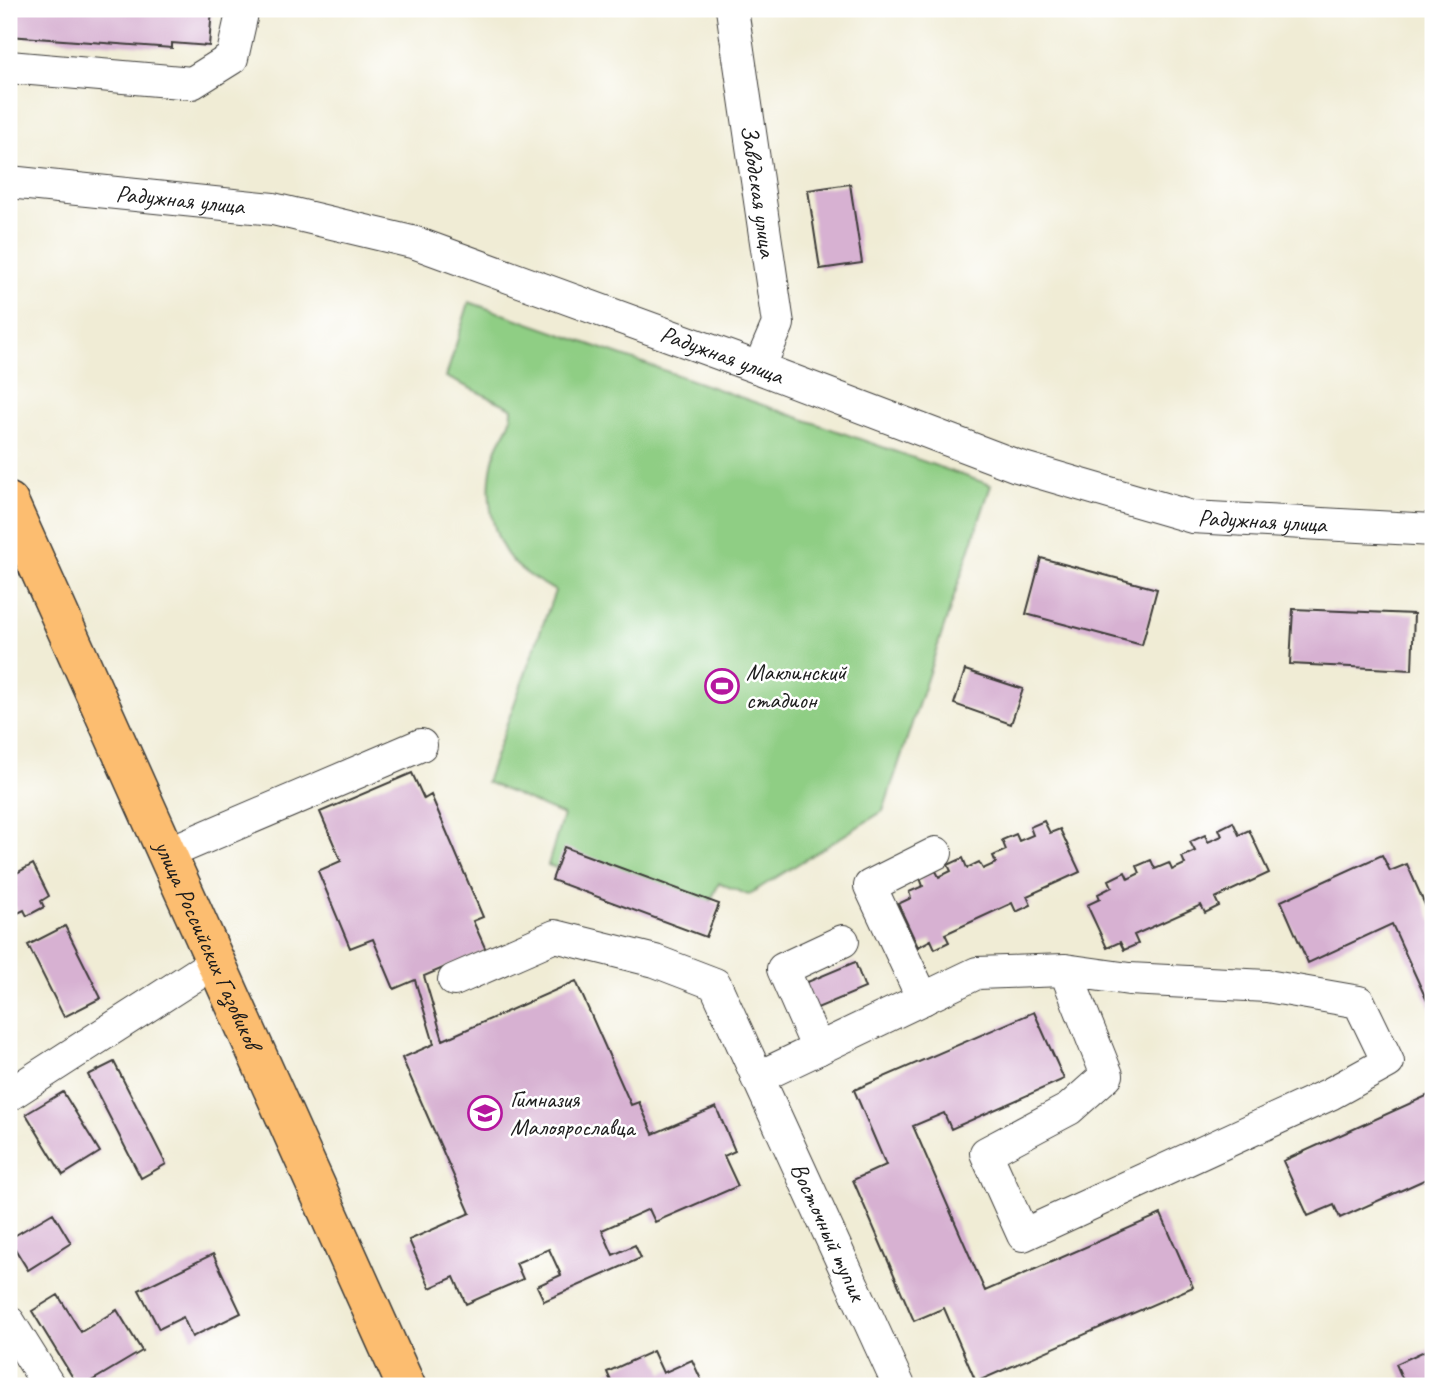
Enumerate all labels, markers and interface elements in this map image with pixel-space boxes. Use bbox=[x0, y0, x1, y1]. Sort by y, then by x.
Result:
street label: Заводская улица bbox=[734, 123, 783, 261]
street label: Радужная улица bbox=[115, 178, 247, 221]
street label: Радужная улица bbox=[656, 318, 789, 391]
street label: Радужная улица bbox=[1197, 502, 1329, 539]
place label: Маклинский стадион bbox=[746, 657, 848, 715]
sports icon: Маклинский стадион bbox=[703, 667, 741, 705]
street label: улица Российских Газовиков bbox=[147, 834, 270, 1059]
place label: Гимназия Малоярославца bbox=[510, 1084, 637, 1142]
school or university icon: Гимназия Малоярославца bbox=[466, 1094, 504, 1132]
street label: Восточный тупик bbox=[784, 1158, 874, 1308]

